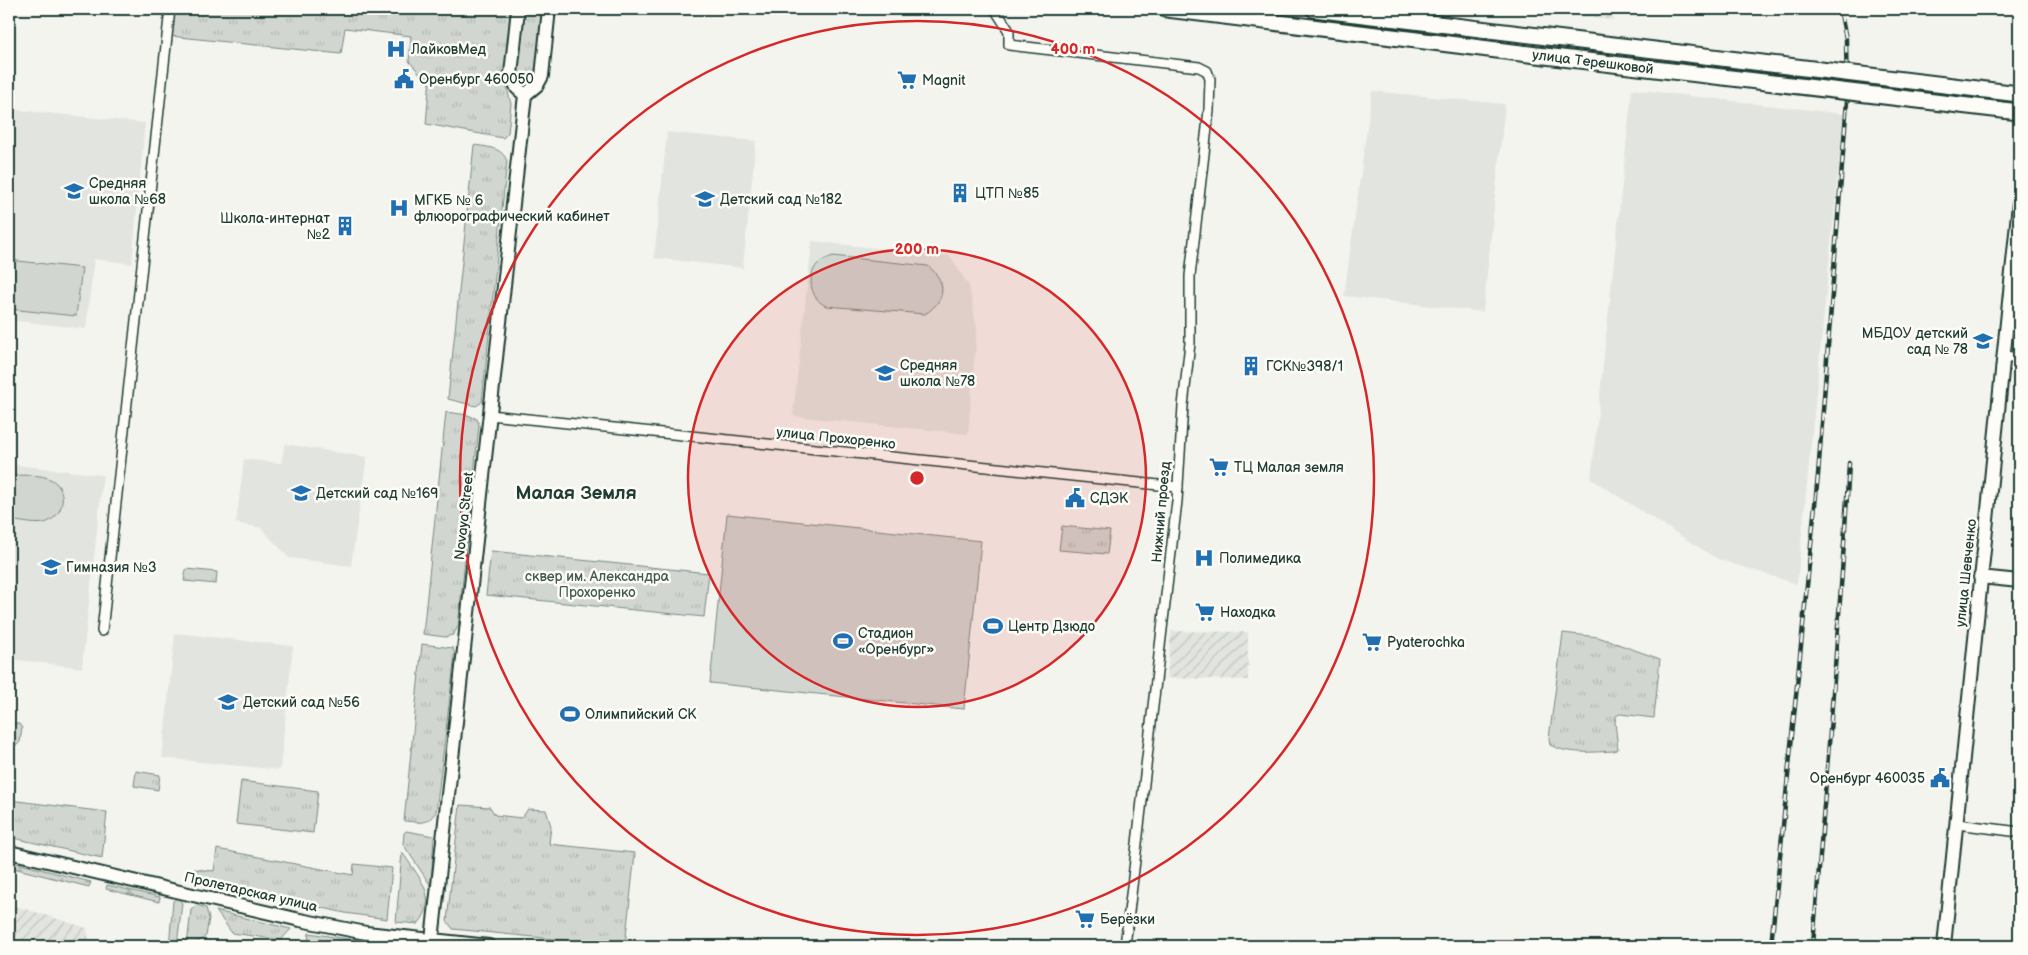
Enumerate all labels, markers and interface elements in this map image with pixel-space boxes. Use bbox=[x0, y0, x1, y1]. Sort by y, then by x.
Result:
hospital icon: ЛайковМед bbox=[385, 38, 407, 60]
text: 400 m bbox=[1051, 40, 1095, 59]
place label: ЛайковМед bbox=[410, 41, 487, 58]
street label: улица Терешковой bbox=[1531, 46, 1655, 78]
public building icon: Оренбург 460050 bbox=[393, 68, 415, 90]
supermarket icon: Magnit bbox=[896, 69, 918, 91]
place label: Оренбург 460050 bbox=[419, 71, 534, 88]
place label: Magnit bbox=[922, 72, 966, 89]
place label: Средняя школа №68 bbox=[89, 175, 166, 208]
school or university icon: Средняя школа №68 bbox=[63, 180, 85, 202]
building icon: ЦТП №85 bbox=[949, 182, 971, 204]
place label: ЦТП №85 bbox=[975, 185, 1039, 202]
school or university icon: Детский сад №182 bbox=[694, 188, 716, 210]
place label: Детский сад №182 bbox=[720, 191, 843, 208]
place label: МГКБ № 6 флюорографический кабинет bbox=[414, 192, 610, 225]
hospital icon: МГКБ № 6 флюорографический кабинет bbox=[388, 197, 410, 219]
place label: Школа-интернат №2 bbox=[220, 210, 331, 243]
building icon: Школа-интернат №2 bbox=[334, 215, 356, 237]
text: 200 m bbox=[895, 240, 939, 259]
place label: МБДОУ детский сад № 78 bbox=[1862, 325, 1968, 358]
school or university icon: МБДОУ детский сад № 78 bbox=[1972, 330, 1994, 352]
building icon: ГСК№398/1 bbox=[1240, 355, 1262, 377]
place label: Средняя школа №78 bbox=[900, 357, 975, 390]
place label: ГСК№398/1 bbox=[1266, 358, 1343, 375]
school or university icon: Средняя школа №78 bbox=[874, 362, 896, 384]
street label: улица Прохоренко bbox=[776, 423, 896, 453]
supermarket icon: ТЦ Малая земля bbox=[1208, 456, 1230, 478]
place label: ТЦ Малая земля bbox=[1234, 459, 1344, 476]
street label: Нижний проезд bbox=[1148, 460, 1174, 563]
centre of rings bbox=[908, 469, 926, 487]
street label: Novaya Street bbox=[451, 470, 477, 561]
school or university icon: Детский сад №169 bbox=[290, 482, 312, 504]
district label: Малая Земля bbox=[515, 482, 637, 505]
place label: Детский сад №169 bbox=[316, 485, 438, 502]
public building icon: СДЭК bbox=[1064, 487, 1086, 509]
place label: СДЭК bbox=[1090, 490, 1129, 507]
street label: улица Шевченко bbox=[1952, 518, 1980, 628]
hospital icon: Полимедика bbox=[1193, 547, 1215, 569]
place label: Полимедика bbox=[1219, 550, 1302, 567]
school or university icon: Гимназия №3 bbox=[40, 556, 62, 578]
place label: Гимназия №3 bbox=[66, 559, 157, 576]
park label: сквер им. Александра Прохоренко bbox=[525, 568, 670, 601]
supermarket icon: Находка bbox=[1194, 601, 1216, 623]
place label: Находка bbox=[1220, 604, 1276, 621]
sports icon: Центр Дзюдо bbox=[982, 615, 1004, 637]
place label: Центр Дзюдо bbox=[1008, 618, 1095, 635]
place label: Стадион «Оренбург» bbox=[858, 625, 935, 658]
sports icon: Стадион «Оренбург» bbox=[832, 630, 854, 652]
supermarket icon: Pyaterochka bbox=[1361, 631, 1383, 653]
place label: Pyaterochka bbox=[1387, 634, 1465, 651]
school or university icon: Детский сад №56 bbox=[217, 691, 239, 713]
place label: Детский сад №56 bbox=[243, 694, 360, 711]
sports icon: Олимпийский СК bbox=[559, 703, 581, 725]
place label: Олимпийский СК bbox=[585, 706, 697, 723]
public building icon: Оренбург 460035 bbox=[1929, 767, 1951, 789]
place label: Оренбург 460035 bbox=[1810, 770, 1925, 787]
street label: Пролетарская улица bbox=[183, 868, 320, 916]
supermarket icon: Берёзки bbox=[1074, 908, 1096, 930]
place label: Берёзки bbox=[1100, 911, 1155, 928]

